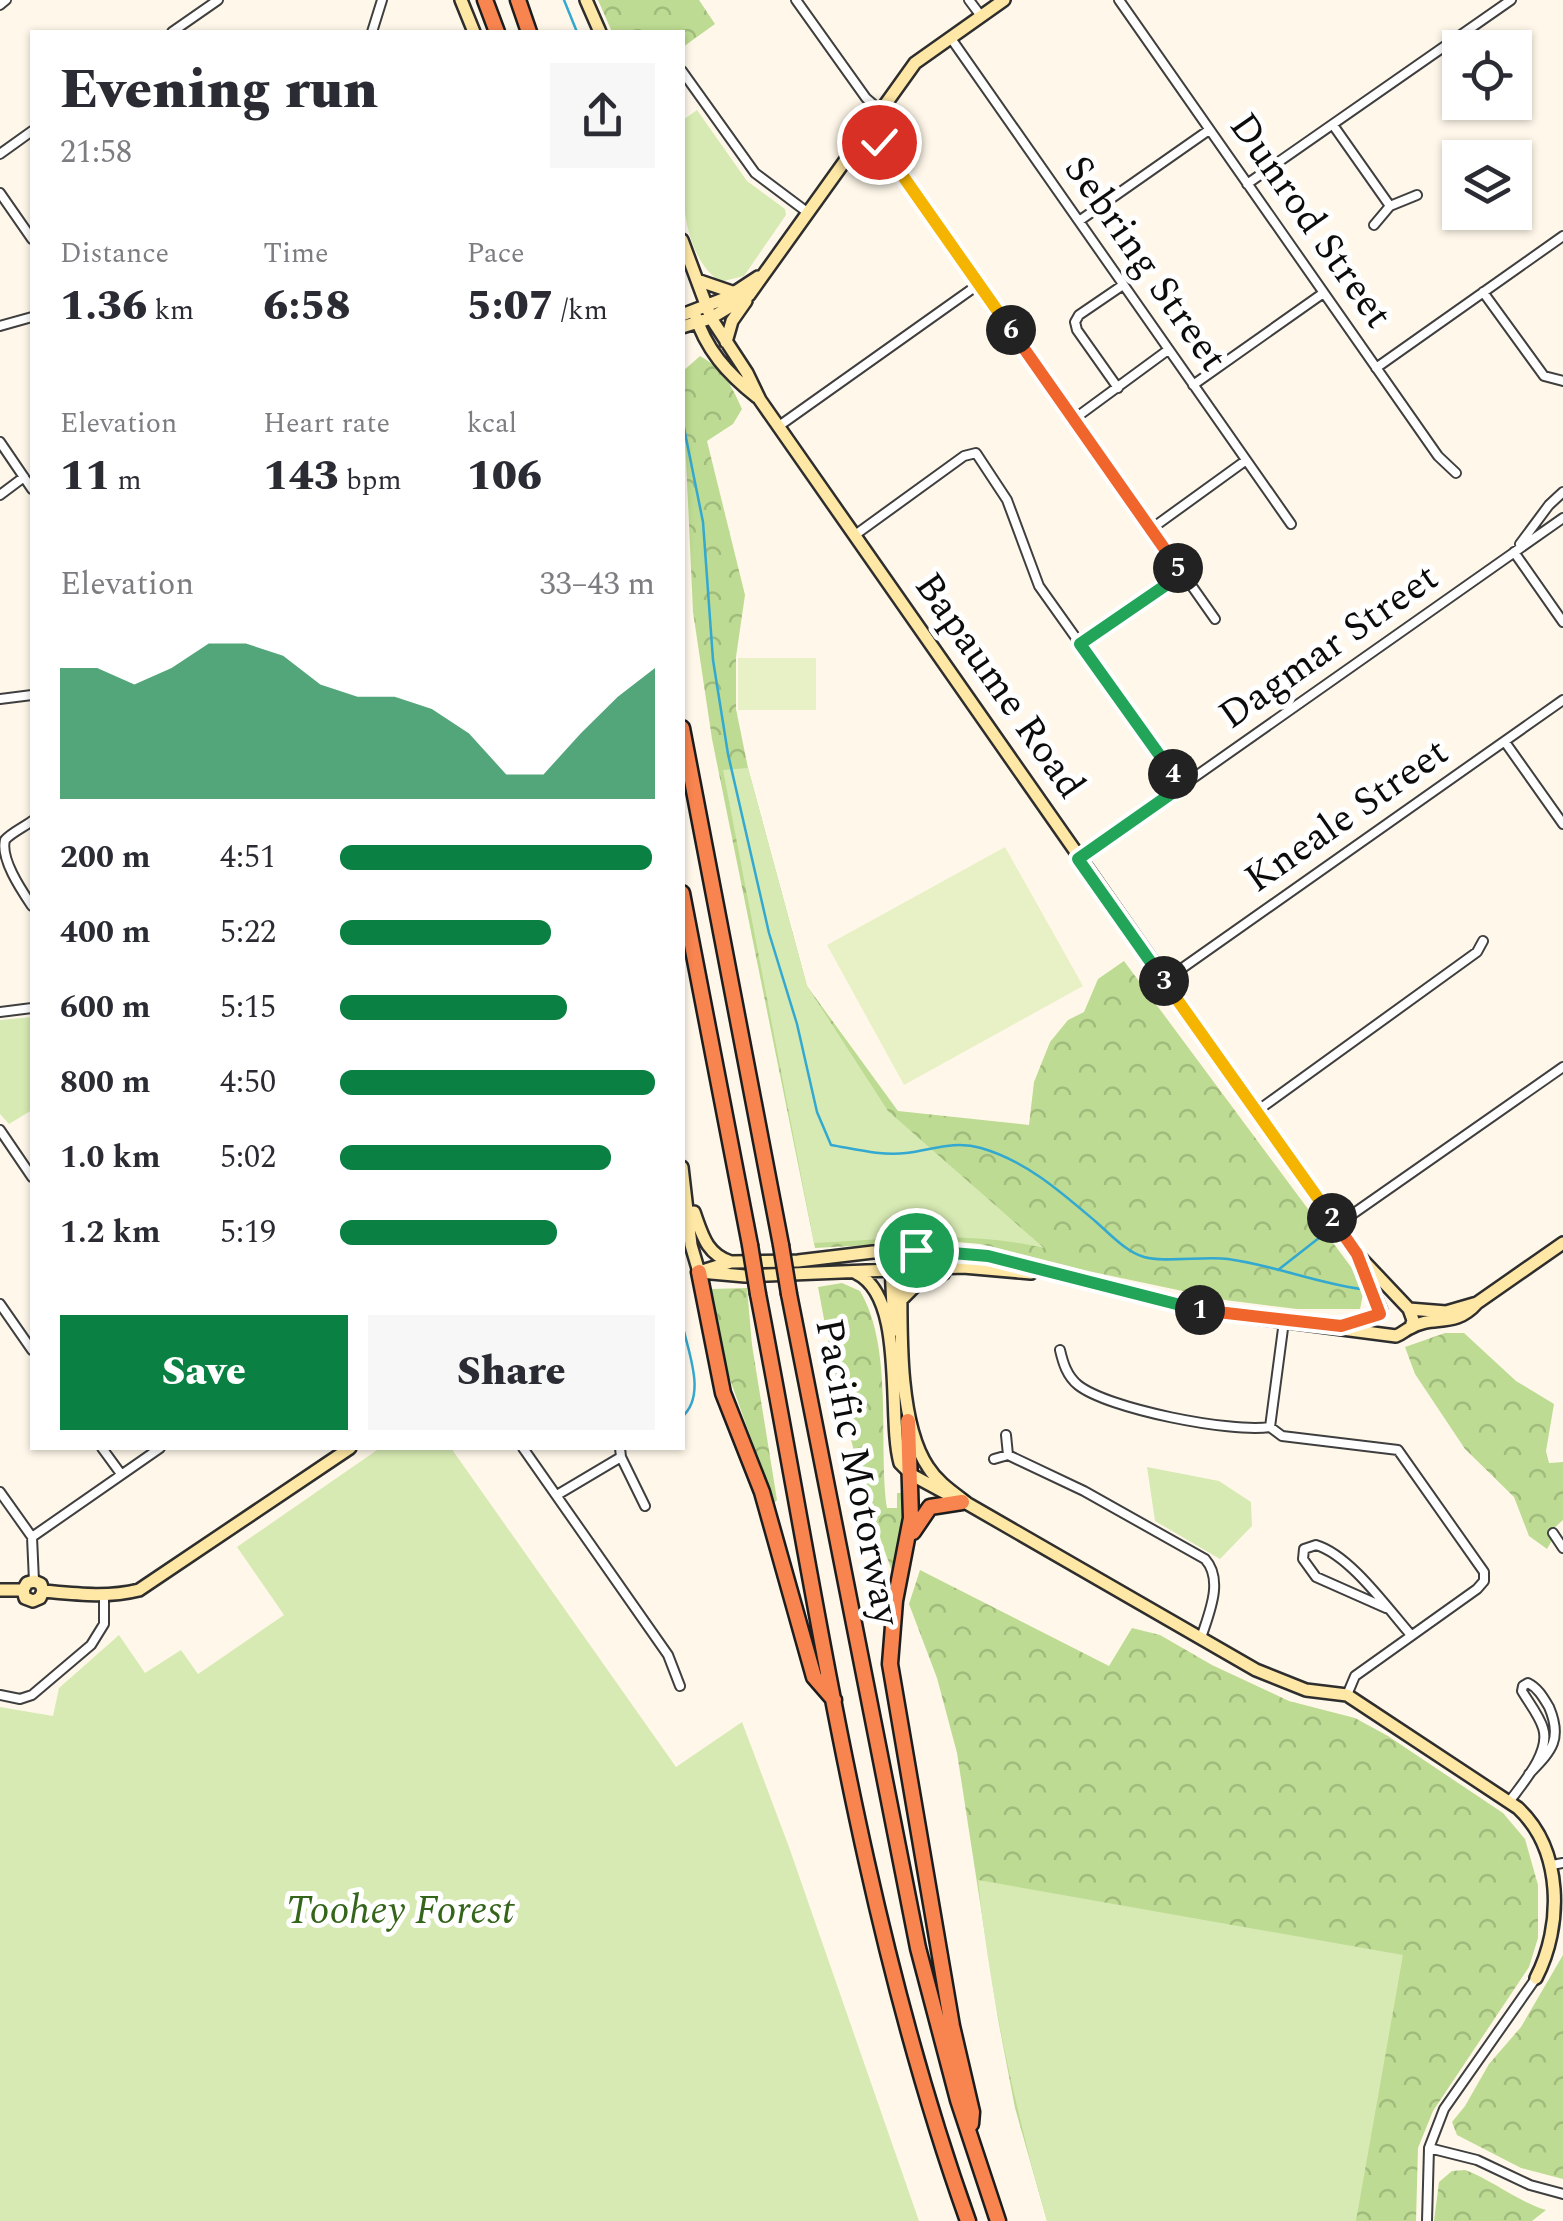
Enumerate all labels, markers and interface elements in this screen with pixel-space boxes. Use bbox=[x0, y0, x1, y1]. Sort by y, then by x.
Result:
map controls bbox=[1442, 30, 1532, 230]
button: locate bbox=[1442, 30, 1532, 120]
text: Evening run bbox=[60, 49, 378, 132]
button: share bbox=[550, 63, 655, 168]
pin bbox=[837, 100, 922, 185]
street label: Dunrod Street bbox=[1213, 100, 1407, 342]
icon: check bbox=[852, 115, 907, 170]
text: 21:58 bbox=[60, 128, 132, 177]
button: layers bbox=[1442, 140, 1532, 230]
street label: Sebring Street bbox=[1048, 143, 1242, 385]
text: Distance bbox=[60, 232, 169, 275]
text: Time bbox=[263, 232, 329, 275]
text: Pace bbox=[467, 232, 525, 275]
text: 1.36 bbox=[60, 275, 147, 338]
text: 6:58 bbox=[263, 275, 351, 338]
text: 5:07 bbox=[467, 275, 554, 338]
text: km bbox=[147, 289, 194, 332]
text: /km bbox=[554, 289, 608, 332]
pin: 6 bbox=[986, 305, 1036, 355]
text: 6 bbox=[1003, 308, 1019, 351]
text: Elevation bbox=[60, 402, 177, 445]
text: Heart rate bbox=[263, 402, 390, 445]
text: kcal bbox=[467, 402, 517, 445]
text: 11 bbox=[60, 445, 110, 508]
text: 143 bbox=[263, 445, 339, 508]
text: 106 bbox=[467, 445, 542, 508]
text: m bbox=[110, 459, 142, 502]
text: bpm bbox=[339, 459, 402, 502]
pin: 5 bbox=[1153, 543, 1203, 593]
text: 5 bbox=[1170, 546, 1186, 589]
street label: Dagmar Street bbox=[1206, 548, 1452, 746]
text: Elevation bbox=[60, 560, 194, 609]
text: 33–43 m bbox=[539, 560, 655, 609]
street label: Bapaume Road bbox=[898, 560, 1100, 812]
street label: Kneale Street bbox=[1232, 723, 1462, 909]
pin: 4 bbox=[1148, 749, 1198, 799]
text: 4 bbox=[1165, 752, 1181, 795]
text: 200 m bbox=[60, 833, 151, 882]
text: 4:51 bbox=[220, 833, 276, 882]
text: 400 m bbox=[60, 908, 151, 957]
text: 5:22 bbox=[220, 908, 276, 957]
pin: 3 bbox=[1139, 956, 1189, 1006]
text: 3 bbox=[1156, 959, 1172, 1002]
text: 600 m bbox=[60, 983, 151, 1032]
text: 5:15 bbox=[220, 983, 276, 1032]
text: 800 m bbox=[60, 1058, 151, 1107]
text: 4:50 bbox=[220, 1058, 276, 1107]
text: 1.0 km bbox=[60, 1133, 161, 1182]
text: 5:02 bbox=[220, 1133, 276, 1182]
pin: 2 bbox=[1307, 1193, 1357, 1243]
text: 2 bbox=[1324, 1196, 1340, 1239]
text: 1.2 km bbox=[60, 1208, 161, 1257]
text: 5:19 bbox=[220, 1208, 276, 1257]
pin bbox=[874, 1208, 959, 1293]
icon: arrive bbox=[889, 1223, 944, 1278]
pin: 1 bbox=[1175, 1285, 1225, 1335]
text: 1 bbox=[1192, 1288, 1208, 1331]
street label: Pacific Motorway bbox=[797, 1313, 917, 1633]
button: Save bbox=[60, 1315, 348, 1430]
button: Share bbox=[368, 1315, 655, 1430]
park label: Toohey Forest bbox=[286, 1881, 516, 1942]

